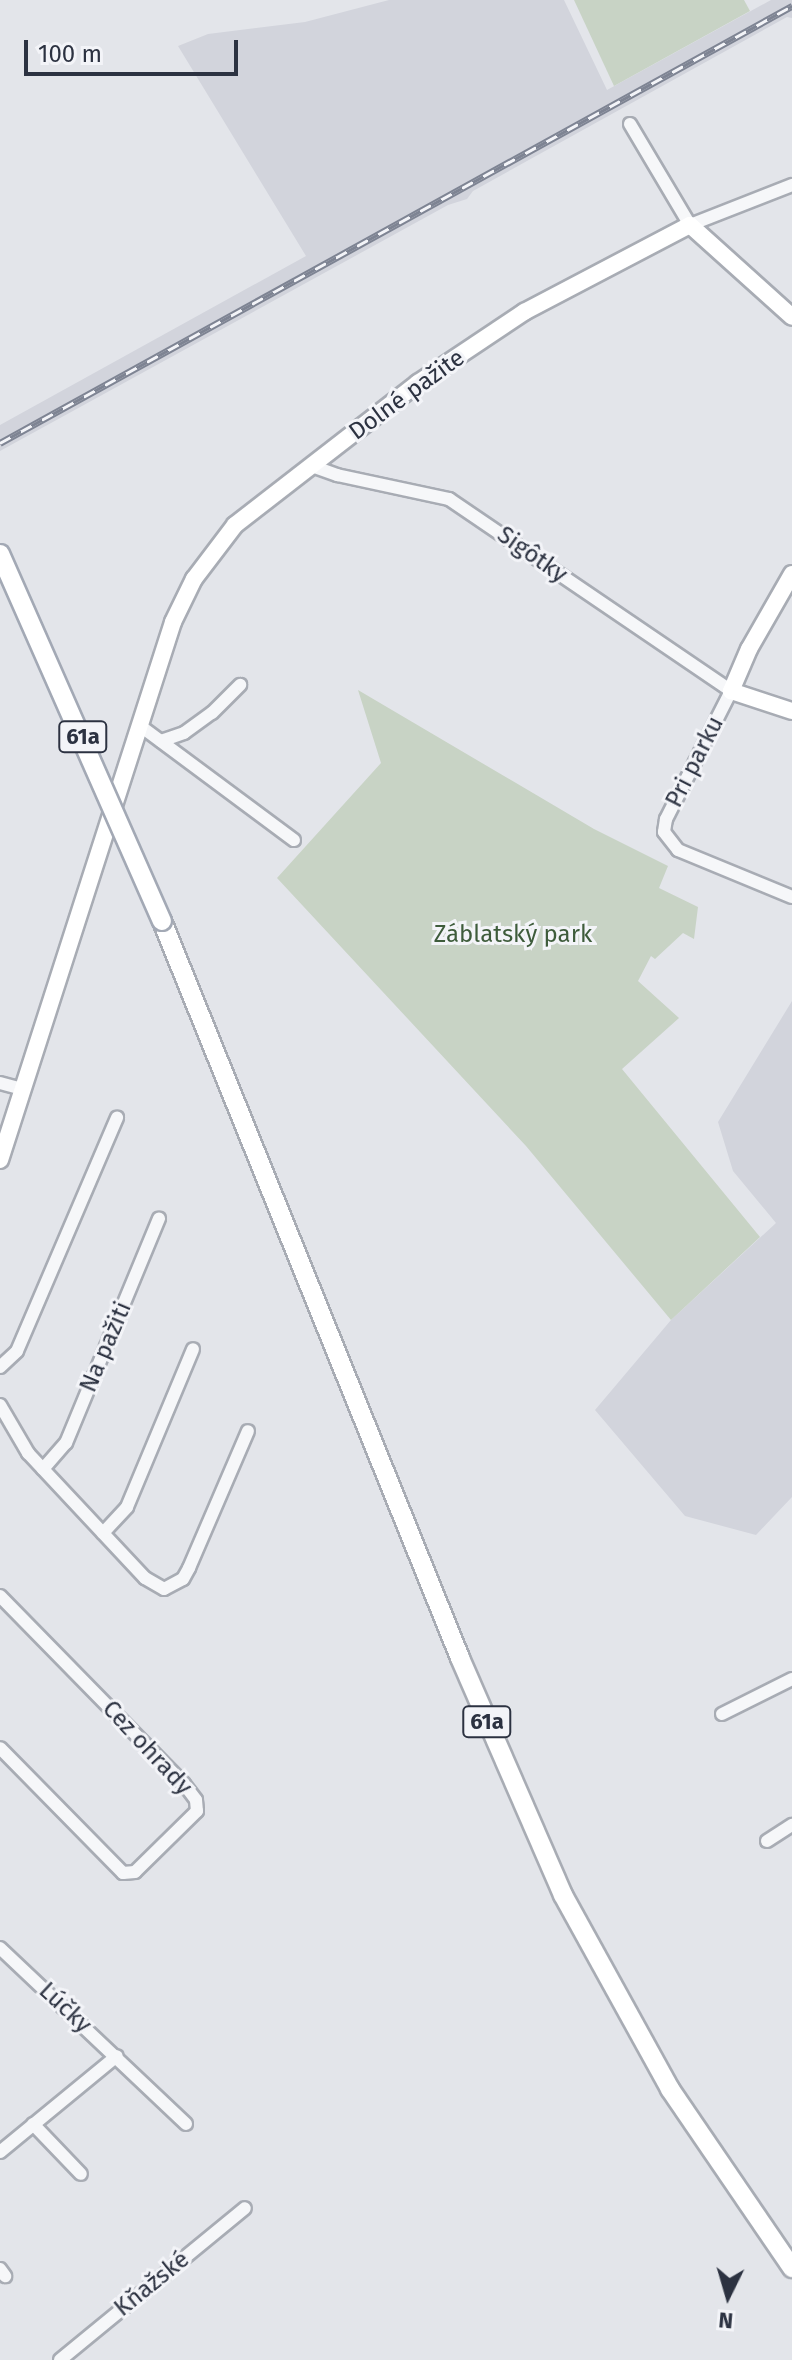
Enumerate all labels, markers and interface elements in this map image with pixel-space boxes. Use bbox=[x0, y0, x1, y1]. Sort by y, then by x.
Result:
scale bar bbox=[28, 24, 242, 74]
text: 100 m bbox=[38, 40, 102, 68]
street label: Dolné pažite bbox=[344, 343, 470, 447]
street label: Sigôtky bbox=[491, 521, 573, 589]
street label: Pri parku bbox=[660, 712, 730, 812]
road number: 61a bbox=[57, 719, 109, 755]
park label: Záblatský park bbox=[434, 921, 592, 949]
street label: Na pažiti bbox=[74, 1297, 138, 1397]
street label: Cez ohrady bbox=[96, 1695, 198, 1801]
road number: 61a bbox=[461, 1704, 513, 1740]
street label: Lúčky bbox=[33, 1977, 97, 2039]
street label: Kňažské bbox=[109, 2245, 195, 2323]
north arrow bbox=[688, 2256, 768, 2336]
text: N bbox=[717, 2306, 734, 2334]

